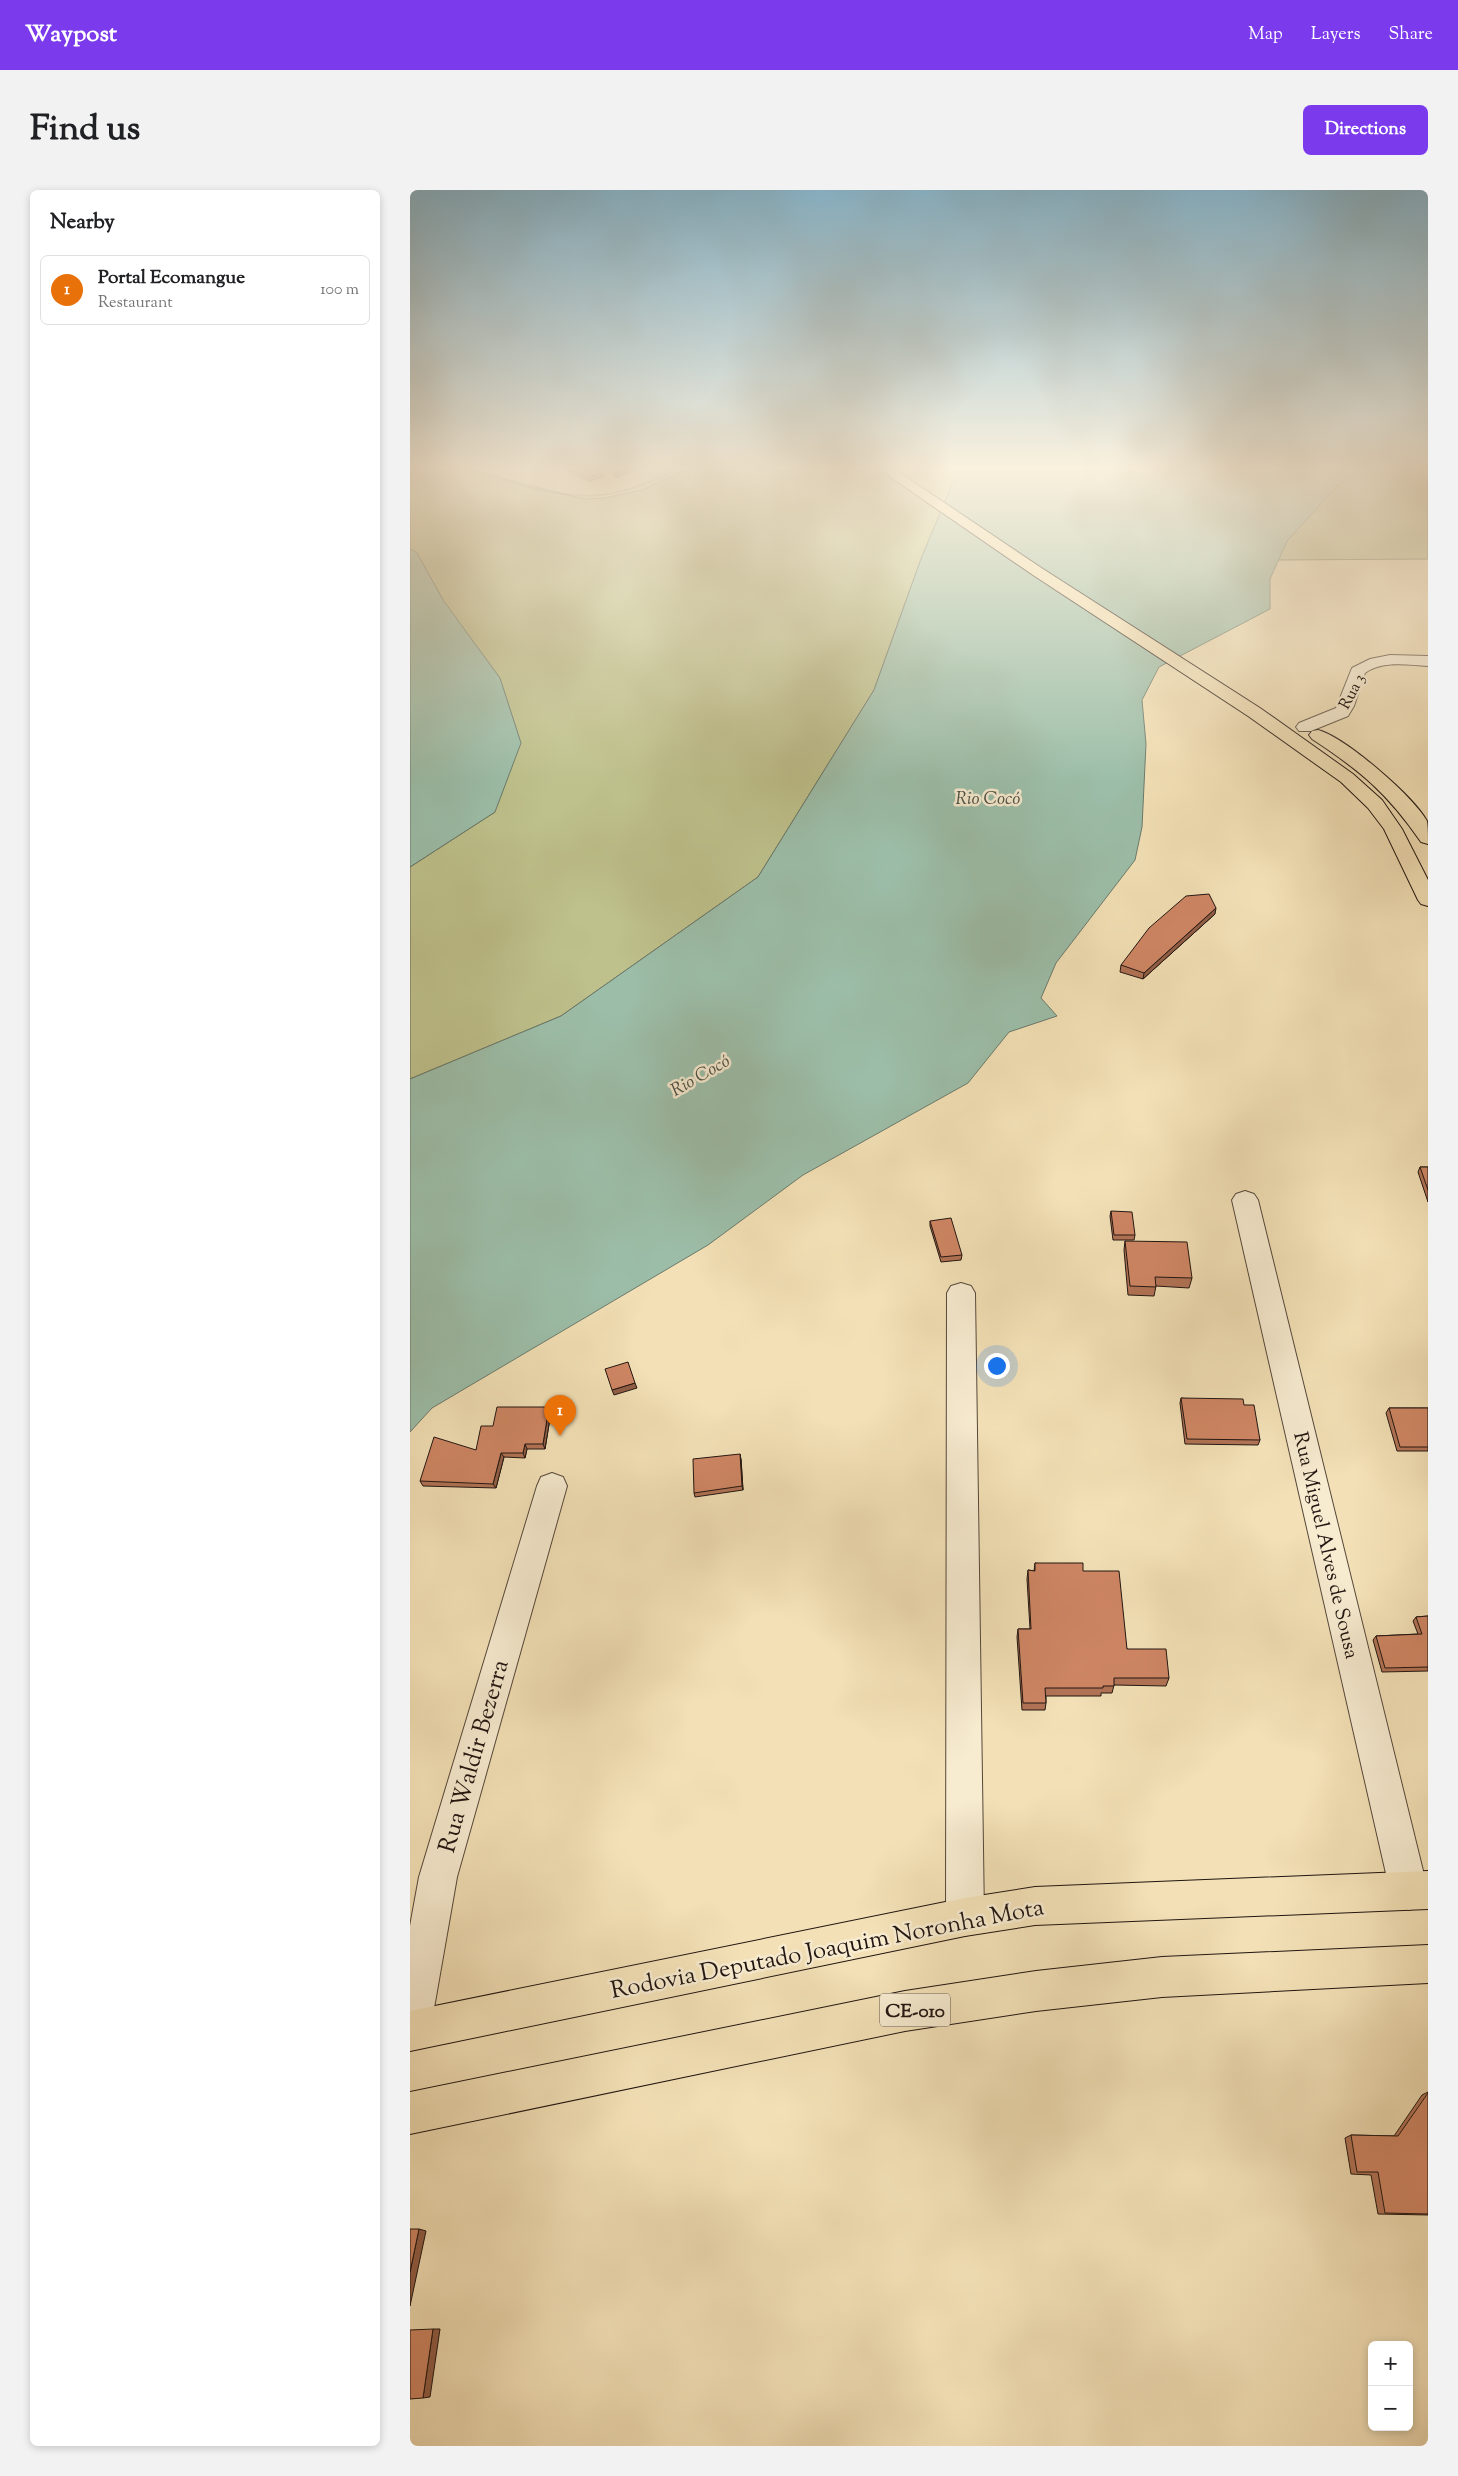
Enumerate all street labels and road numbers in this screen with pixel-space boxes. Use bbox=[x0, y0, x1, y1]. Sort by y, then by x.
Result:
street label: Rua 3 bbox=[1334, 670, 1372, 714]
street label: Rua Miguel Alves de Sousa bbox=[1284, 1429, 1365, 1662]
street label: Rua Waldir Bezerra bbox=[431, 1656, 519, 1857]
street label: Rodovia Deputado Joaquim Noronha Mota bbox=[608, 1891, 1047, 2009]
road number: CE-010 bbox=[880, 1994, 950, 2026]

